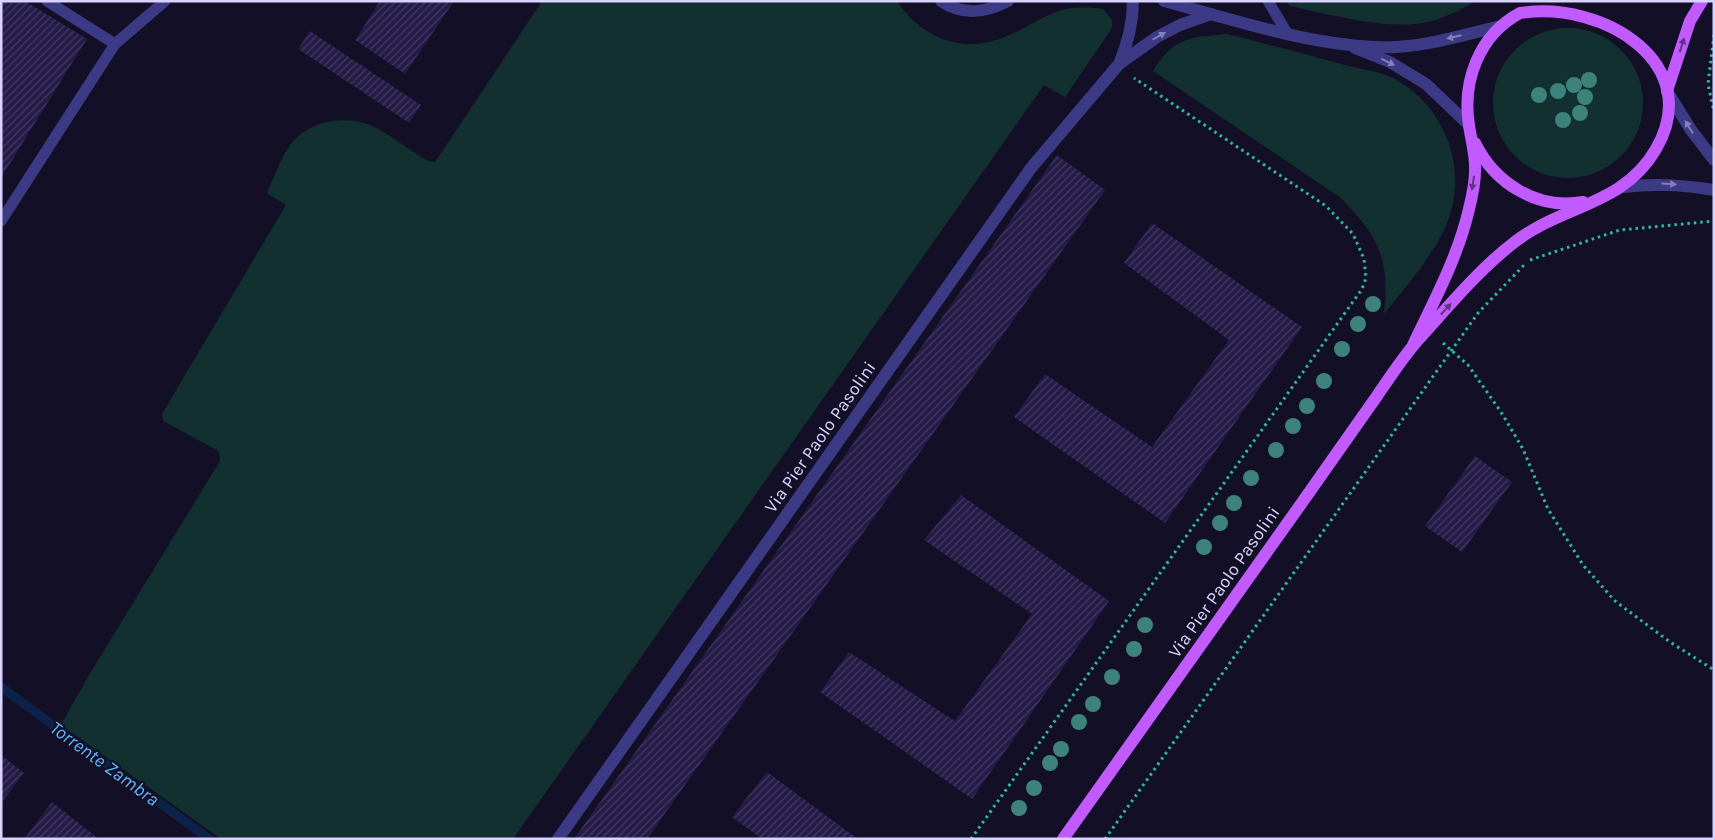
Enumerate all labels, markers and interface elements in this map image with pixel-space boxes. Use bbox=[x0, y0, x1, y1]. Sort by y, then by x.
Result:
one-way arrow bbox=[1153, 32, 1166, 41]
one-way arrow bbox=[1446, 33, 1461, 41]
one-way arrow bbox=[1678, 37, 1686, 52]
one-way arrow bbox=[1381, 58, 1395, 66]
one-way arrow bbox=[1684, 120, 1694, 133]
one-way arrow bbox=[1469, 175, 1477, 191]
one-way arrow bbox=[1661, 180, 1677, 188]
one-way arrow bbox=[1440, 304, 1452, 316]
street label: Via Pier Paolo Pasolini bbox=[759, 357, 881, 517]
street label: Via Pier Paolo Pasolini bbox=[1163, 502, 1285, 662]
water label: Torrente Zambra bbox=[45, 717, 163, 811]

